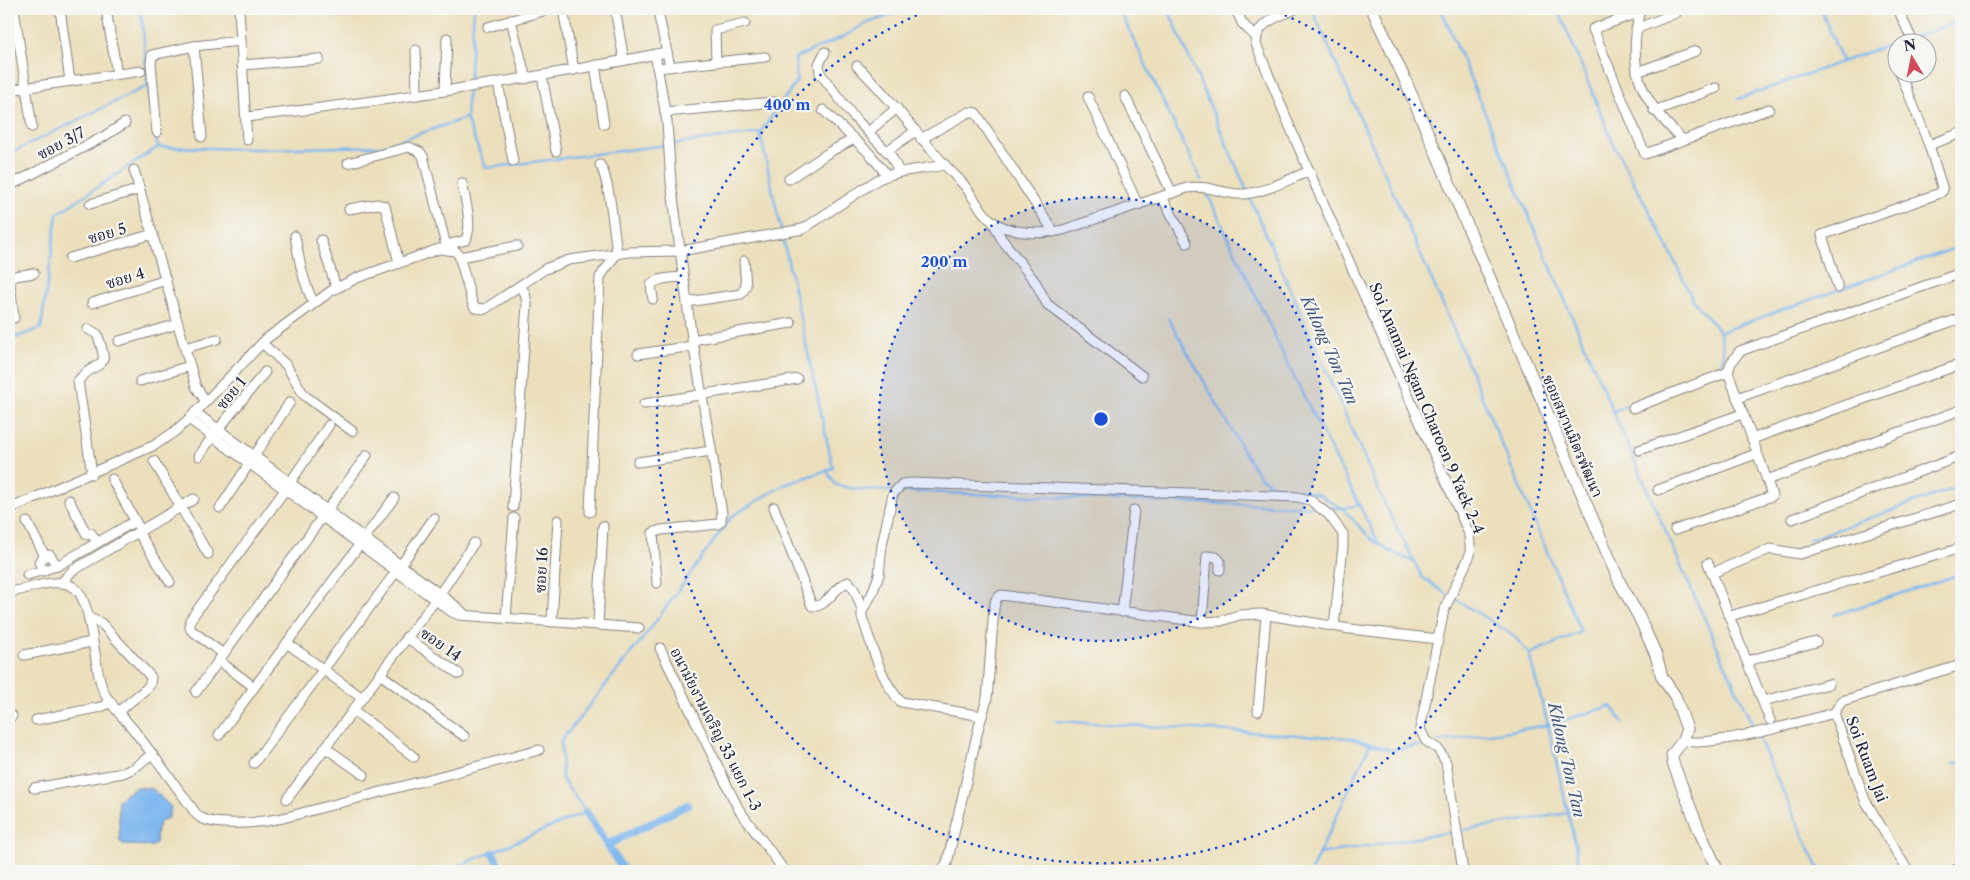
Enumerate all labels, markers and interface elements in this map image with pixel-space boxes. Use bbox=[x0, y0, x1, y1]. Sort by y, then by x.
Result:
north arrow bbox=[1888, 32, 1938, 82]
text: N bbox=[1902, 35, 1917, 55]
text: 400 m bbox=[764, 95, 810, 114]
street label: ซอย 3/7 bbox=[34, 122, 89, 164]
street label: ซอย 5 bbox=[86, 219, 128, 247]
text: 200 m bbox=[921, 252, 967, 271]
street label: ซอย 4 bbox=[103, 263, 147, 293]
street label: Soi Anamai Ngam Charoen 9 Yaek 2-4 bbox=[1365, 280, 1489, 536]
water label: Khlong Ton Tan bbox=[1296, 290, 1363, 408]
street label: ซอย 1 bbox=[212, 372, 250, 413]
street label: ซอยสมานมิตรพัฒนา bbox=[1539, 372, 1607, 500]
centre of rings bbox=[1092, 410, 1110, 428]
street label: ซอย 16 bbox=[530, 546, 552, 593]
street label: ซอย 14 bbox=[417, 623, 465, 665]
street label: อนามัยงามเจริญ 33 แยก 1-3 bbox=[666, 644, 766, 814]
water label: Khlong Ton Tan bbox=[1544, 699, 1590, 820]
street label: Soi Ruam Jai bbox=[1842, 713, 1892, 805]

